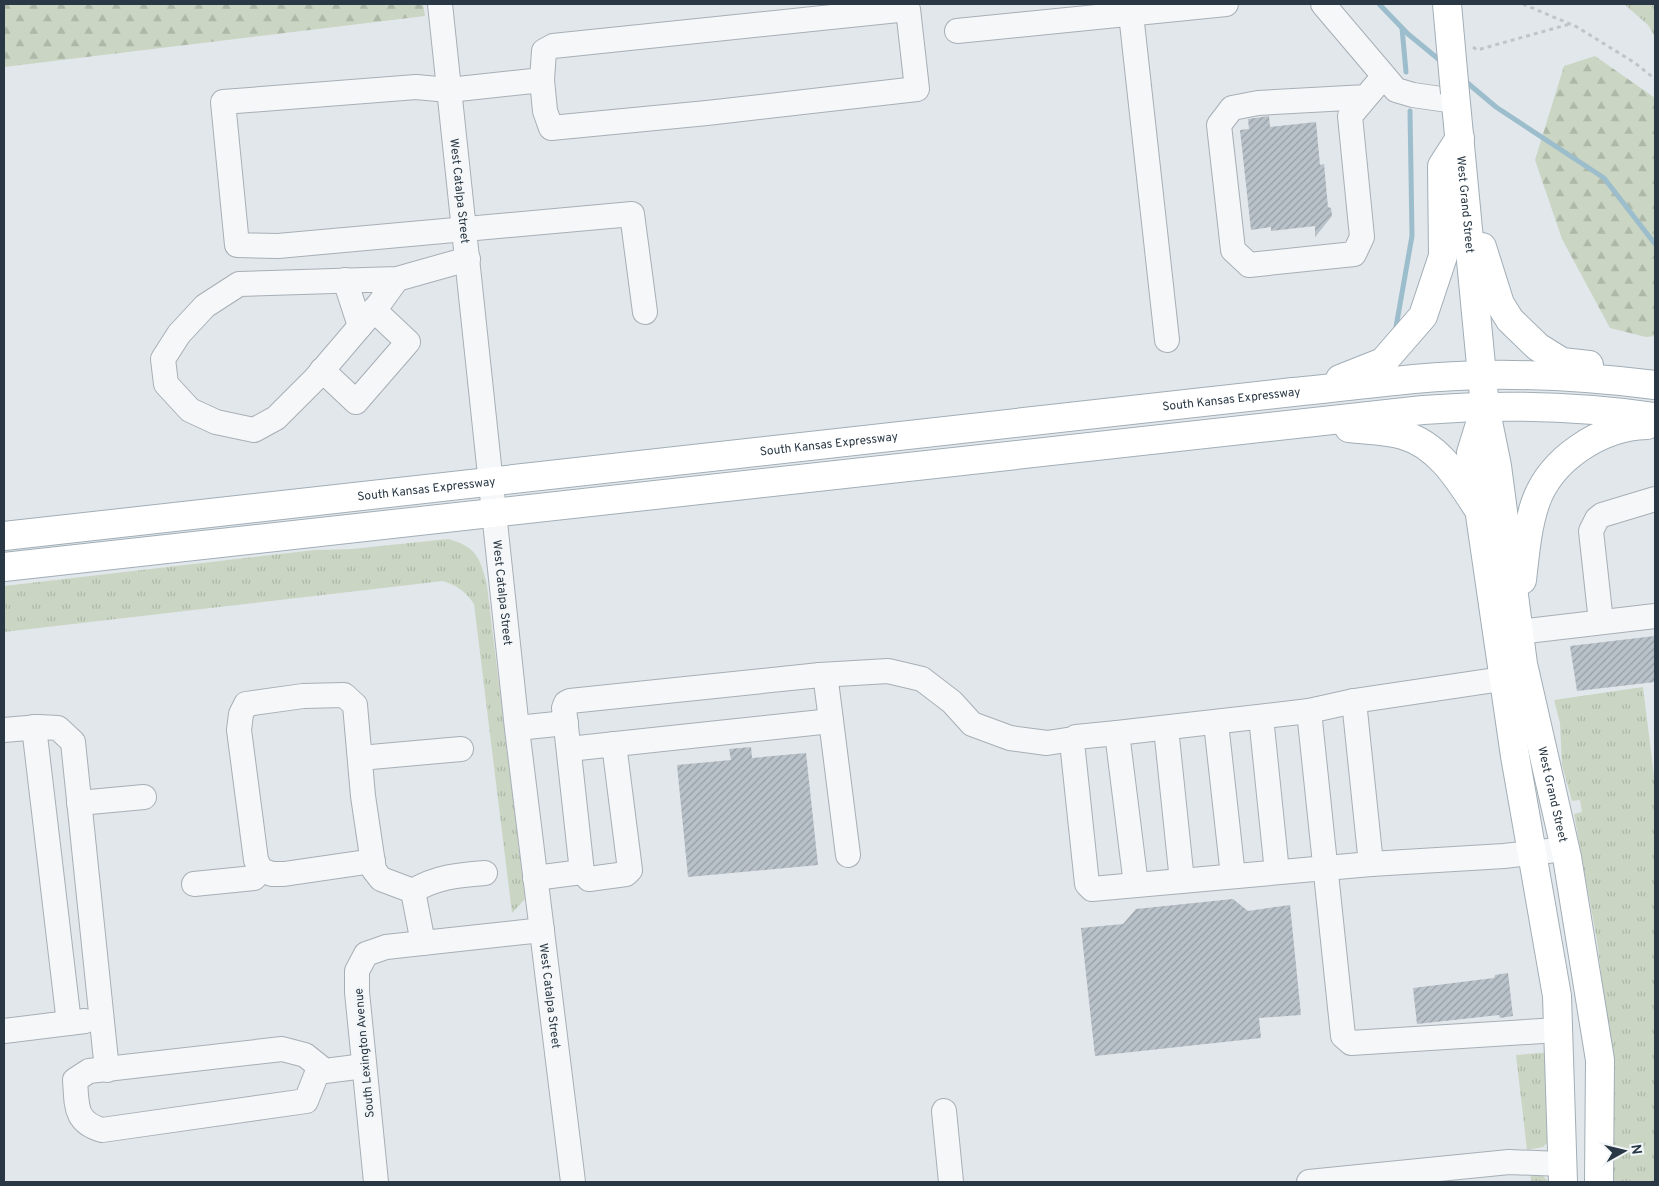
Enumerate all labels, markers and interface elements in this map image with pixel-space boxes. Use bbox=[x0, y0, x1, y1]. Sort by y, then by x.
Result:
street label: West Catalpa Street bbox=[445, 137, 472, 245]
street label: West Grand Street bbox=[1452, 155, 1477, 254]
street label: South Kansas Expressway bbox=[1162, 384, 1301, 416]
street label: South Kansas Expressway bbox=[759, 429, 899, 461]
street label: South Kansas Expressway bbox=[357, 474, 496, 505]
street label: West Catalpa Street bbox=[488, 539, 515, 646]
street label: West Grand Street bbox=[1533, 745, 1570, 844]
street label: West Catalpa Street bbox=[535, 942, 563, 1050]
street label: South Lexington Avenue bbox=[351, 987, 379, 1119]
north arrow bbox=[1599, 1126, 1649, 1176]
text: N bbox=[1626, 1143, 1645, 1156]

